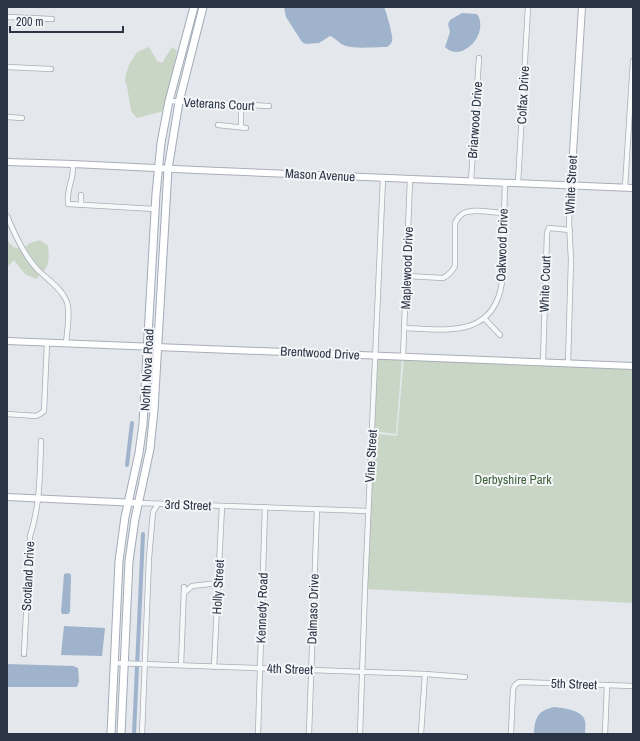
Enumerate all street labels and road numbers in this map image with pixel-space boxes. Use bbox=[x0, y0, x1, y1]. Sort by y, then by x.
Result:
street label: Colfax Drive bbox=[513, 65, 533, 125]
street label: Briarwood Drive bbox=[464, 81, 486, 159]
street label: Veterans Court bbox=[183, 94, 255, 114]
street label: White Street bbox=[561, 155, 581, 215]
street label: Mason Avenue bbox=[284, 165, 356, 185]
street label: Oakwood Drive bbox=[492, 208, 512, 282]
street label: Maplewood Drive bbox=[397, 226, 417, 310]
street label: White Court bbox=[536, 255, 554, 313]
street label: North Nova Road bbox=[136, 328, 158, 412]
street label: Brentwood Drive bbox=[280, 342, 360, 364]
street label: Vine Street bbox=[361, 429, 381, 483]
street label: 3rd Street bbox=[164, 496, 212, 514]
street label: Scotland Drive bbox=[18, 541, 38, 611]
street label: Holly Street bbox=[208, 559, 228, 615]
street label: Kennedy Road bbox=[252, 572, 272, 644]
street label: Dalmaso Drive bbox=[303, 573, 323, 645]
street label: 4th Street bbox=[267, 660, 313, 678]
street label: 5th Street bbox=[551, 675, 597, 693]

